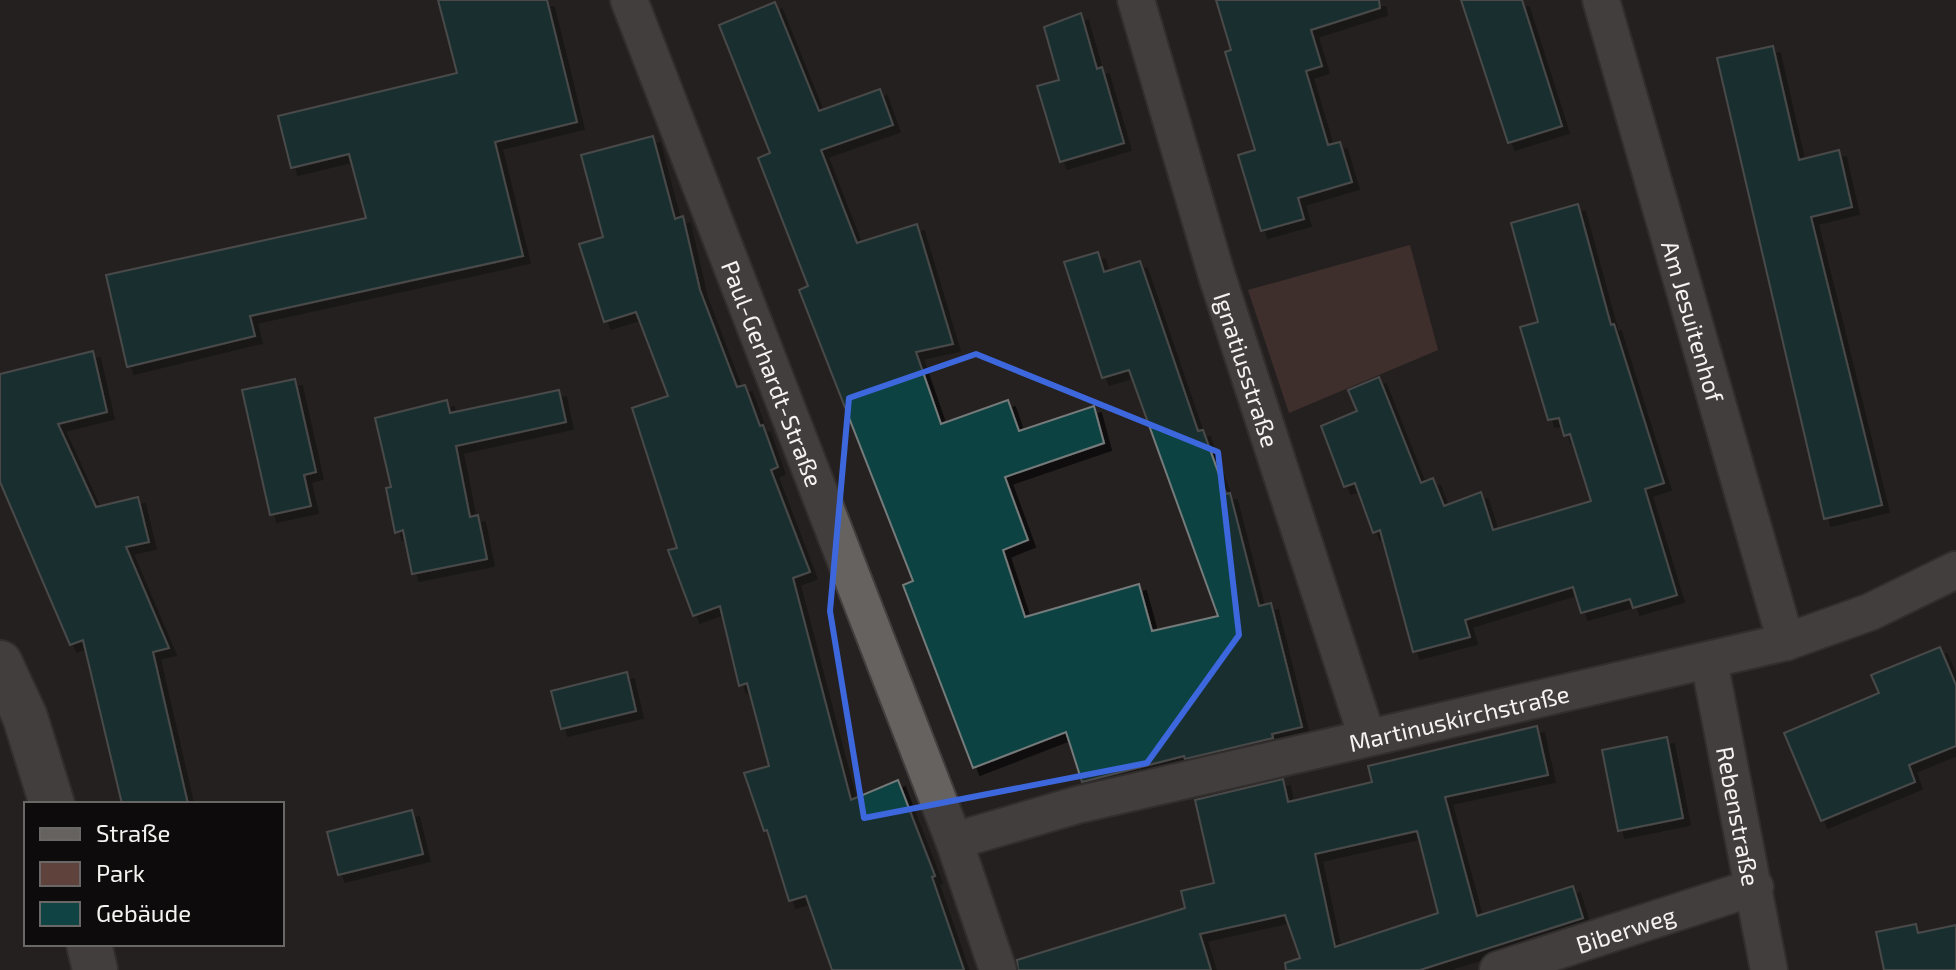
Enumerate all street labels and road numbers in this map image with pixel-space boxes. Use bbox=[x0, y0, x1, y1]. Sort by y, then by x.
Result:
street label: Am Jesuitenhof bbox=[1657, 237, 1731, 406]
street label: Paul-Gerhardt-Straße bbox=[716, 256, 830, 490]
street label: Ignatiusstraße bbox=[1209, 288, 1286, 451]
street label: Martinuskirchstraße bbox=[1346, 678, 1572, 757]
street label: Rebenstraße bbox=[1711, 744, 1767, 888]
street label: Biberweg bbox=[1572, 899, 1679, 958]

